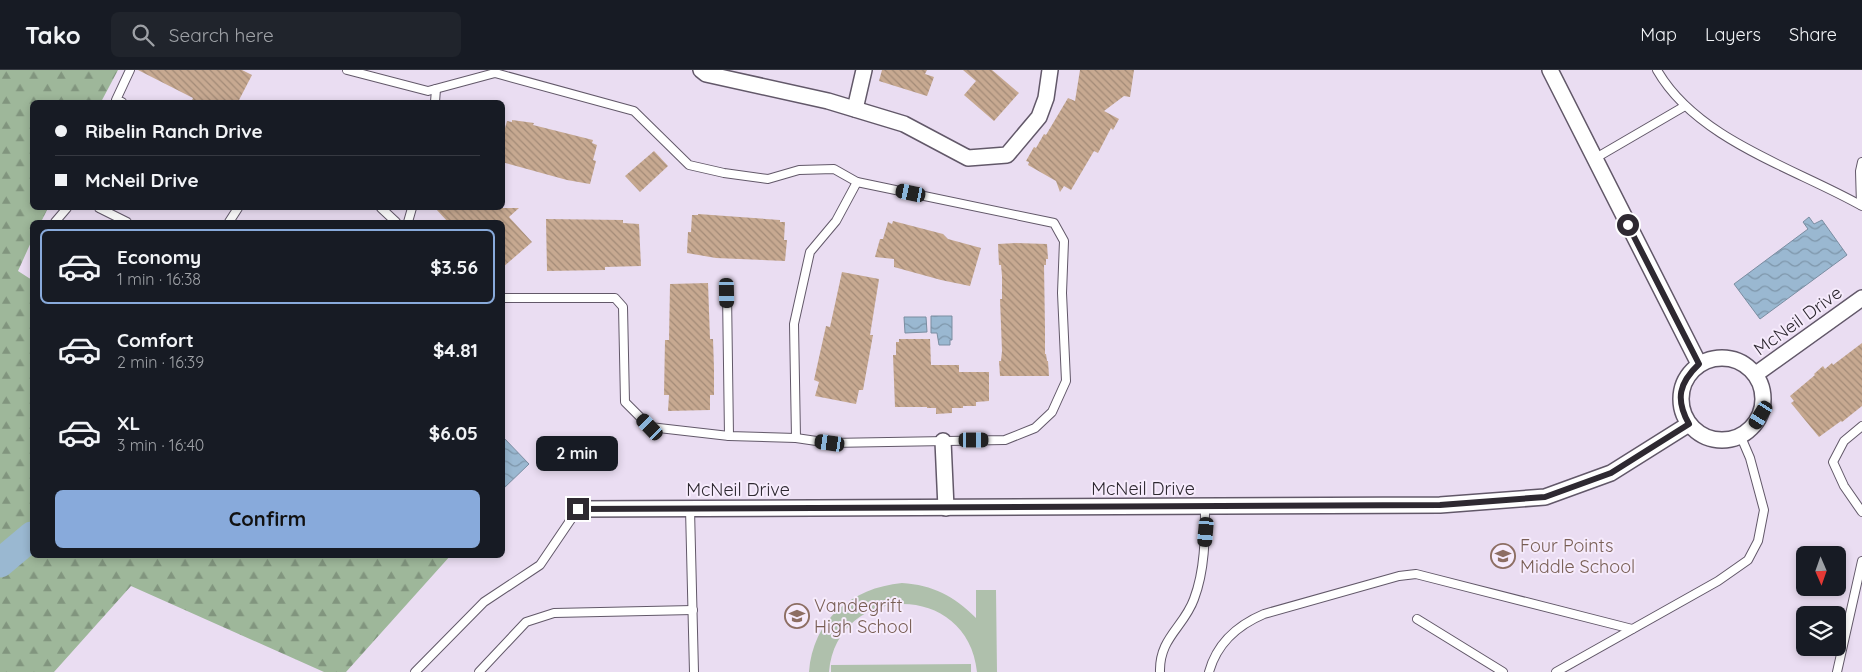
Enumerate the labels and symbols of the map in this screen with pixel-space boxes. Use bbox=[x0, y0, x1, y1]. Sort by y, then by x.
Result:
car bbox=[894, 183, 927, 203]
route start bbox=[1617, 214, 1639, 236]
car bbox=[719, 278, 734, 308]
street label: McNeil Drive bbox=[1749, 281, 1846, 360]
car bbox=[1746, 398, 1775, 432]
car bbox=[634, 411, 665, 443]
car bbox=[814, 433, 845, 453]
car bbox=[959, 433, 989, 448]
callout: 2 min bbox=[537, 436, 619, 472]
street label: McNeil Drive bbox=[1091, 477, 1195, 500]
street label: McNeil Drive bbox=[686, 478, 790, 501]
route end bbox=[567, 498, 589, 520]
car bbox=[1197, 516, 1214, 548]
place label: Four Points Middle School bbox=[1520, 534, 1635, 578]
school or university icon: Four Points Middle School bbox=[1490, 543, 1516, 569]
north arrow bbox=[1796, 546, 1846, 596]
place label: Vandegrift High School bbox=[814, 594, 913, 638]
school or university icon: Vandegrift High School bbox=[784, 603, 810, 629]

